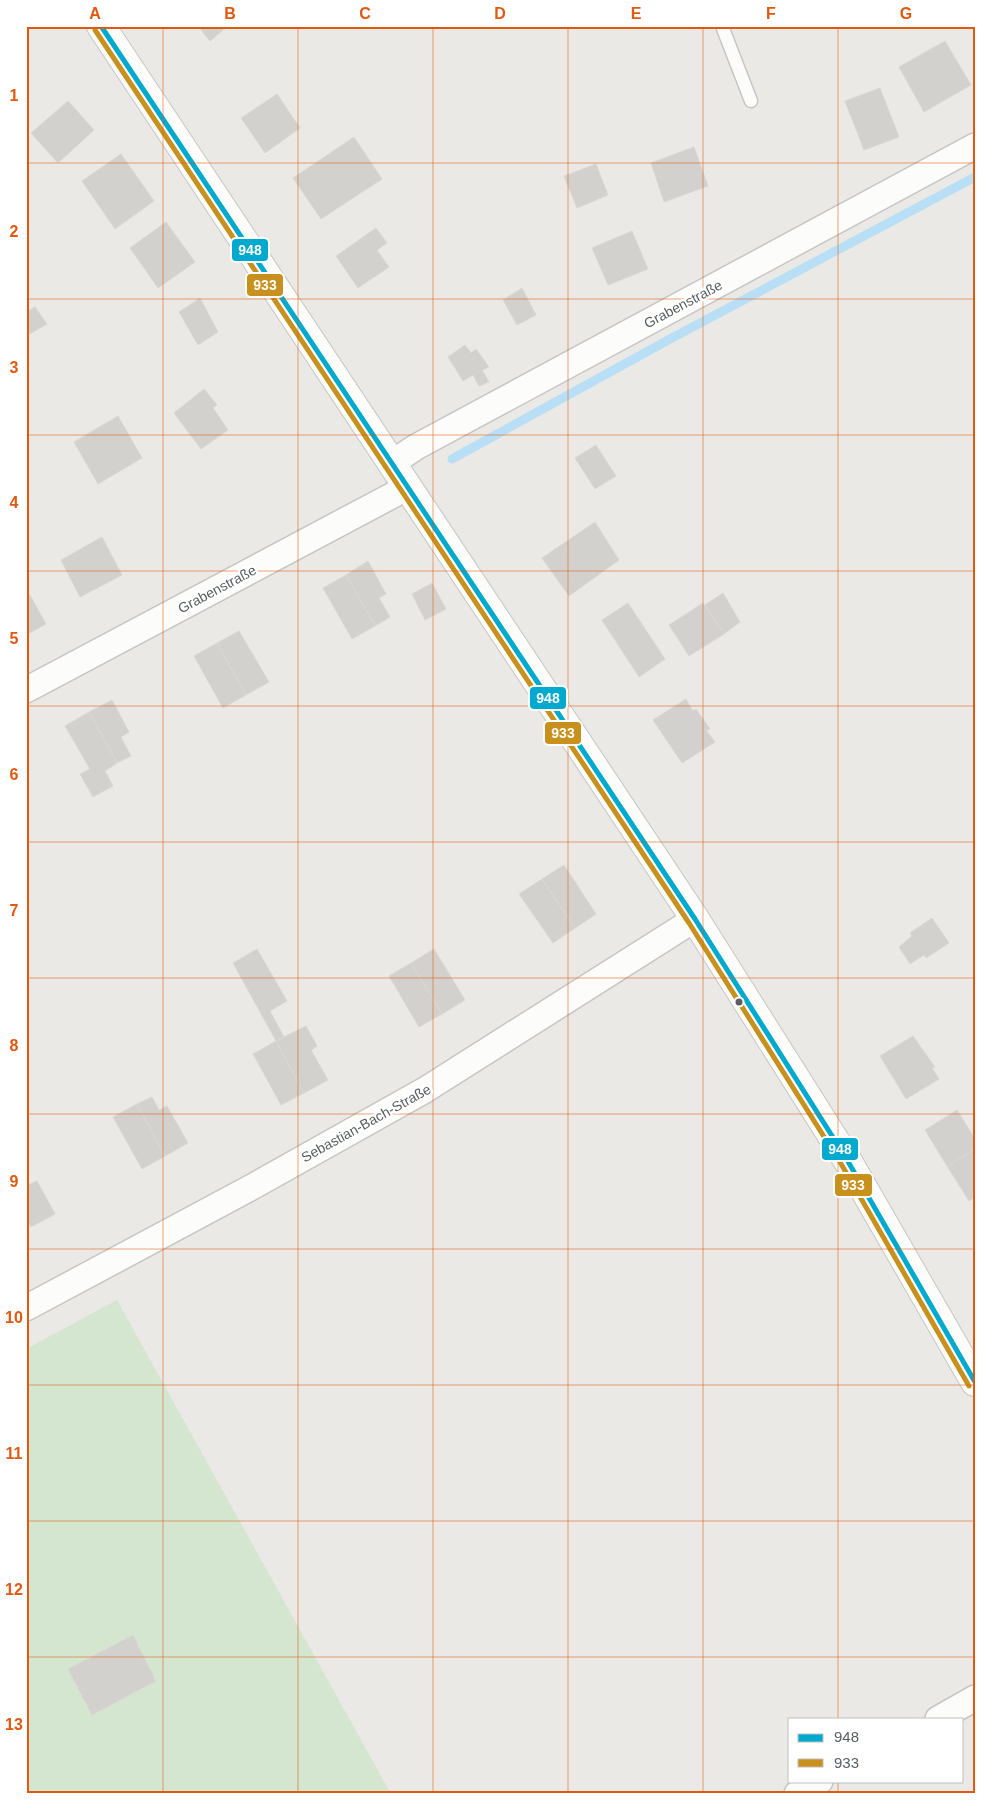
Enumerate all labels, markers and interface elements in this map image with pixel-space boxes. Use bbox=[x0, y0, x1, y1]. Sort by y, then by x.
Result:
text: A bbox=[89, 5, 101, 22]
text: B bbox=[224, 5, 236, 22]
text: C bbox=[359, 5, 371, 22]
text: D bbox=[494, 5, 506, 22]
text: E bbox=[631, 5, 642, 22]
text: F bbox=[766, 5, 776, 22]
text: G bbox=[900, 5, 912, 22]
text: 1 bbox=[10, 87, 19, 104]
text: 2 bbox=[10, 223, 19, 240]
line badge: 948 bbox=[231, 238, 269, 262]
text: 948 bbox=[238, 242, 262, 258]
line badge: 933 bbox=[246, 273, 284, 297]
text: 933 bbox=[253, 277, 277, 293]
street label: Grabenstraße bbox=[641, 277, 725, 331]
text: 3 bbox=[10, 359, 19, 376]
text: 4 bbox=[10, 494, 19, 511]
street label: Grabenstraße bbox=[175, 562, 259, 616]
text: 5 bbox=[10, 630, 19, 647]
line badge: 948 bbox=[529, 686, 567, 710]
text: 948 bbox=[536, 690, 560, 706]
line badge: 933 bbox=[544, 721, 582, 745]
text: 933 bbox=[551, 725, 575, 741]
text: 6 bbox=[10, 766, 19, 783]
text: 7 bbox=[10, 902, 19, 919]
unlabelled marker bbox=[734, 997, 744, 1007]
text: 8 bbox=[10, 1037, 19, 1054]
street label: Sebastian-Bach-Straße bbox=[298, 1081, 434, 1165]
line badge: 948 bbox=[821, 1137, 859, 1161]
text: 948 bbox=[828, 1141, 852, 1157]
text: 9 bbox=[10, 1173, 19, 1190]
line badge: 933 bbox=[834, 1173, 873, 1197]
text: 933 bbox=[841, 1177, 865, 1193]
text: 10 bbox=[5, 1309, 23, 1326]
text: 11 bbox=[6, 1445, 23, 1462]
text: 12 bbox=[5, 1581, 23, 1598]
text: 13 bbox=[5, 1716, 23, 1733]
legend bbox=[788, 1718, 964, 1782]
text: 948 bbox=[834, 1728, 859, 1745]
text: 933 bbox=[834, 1754, 859, 1771]

